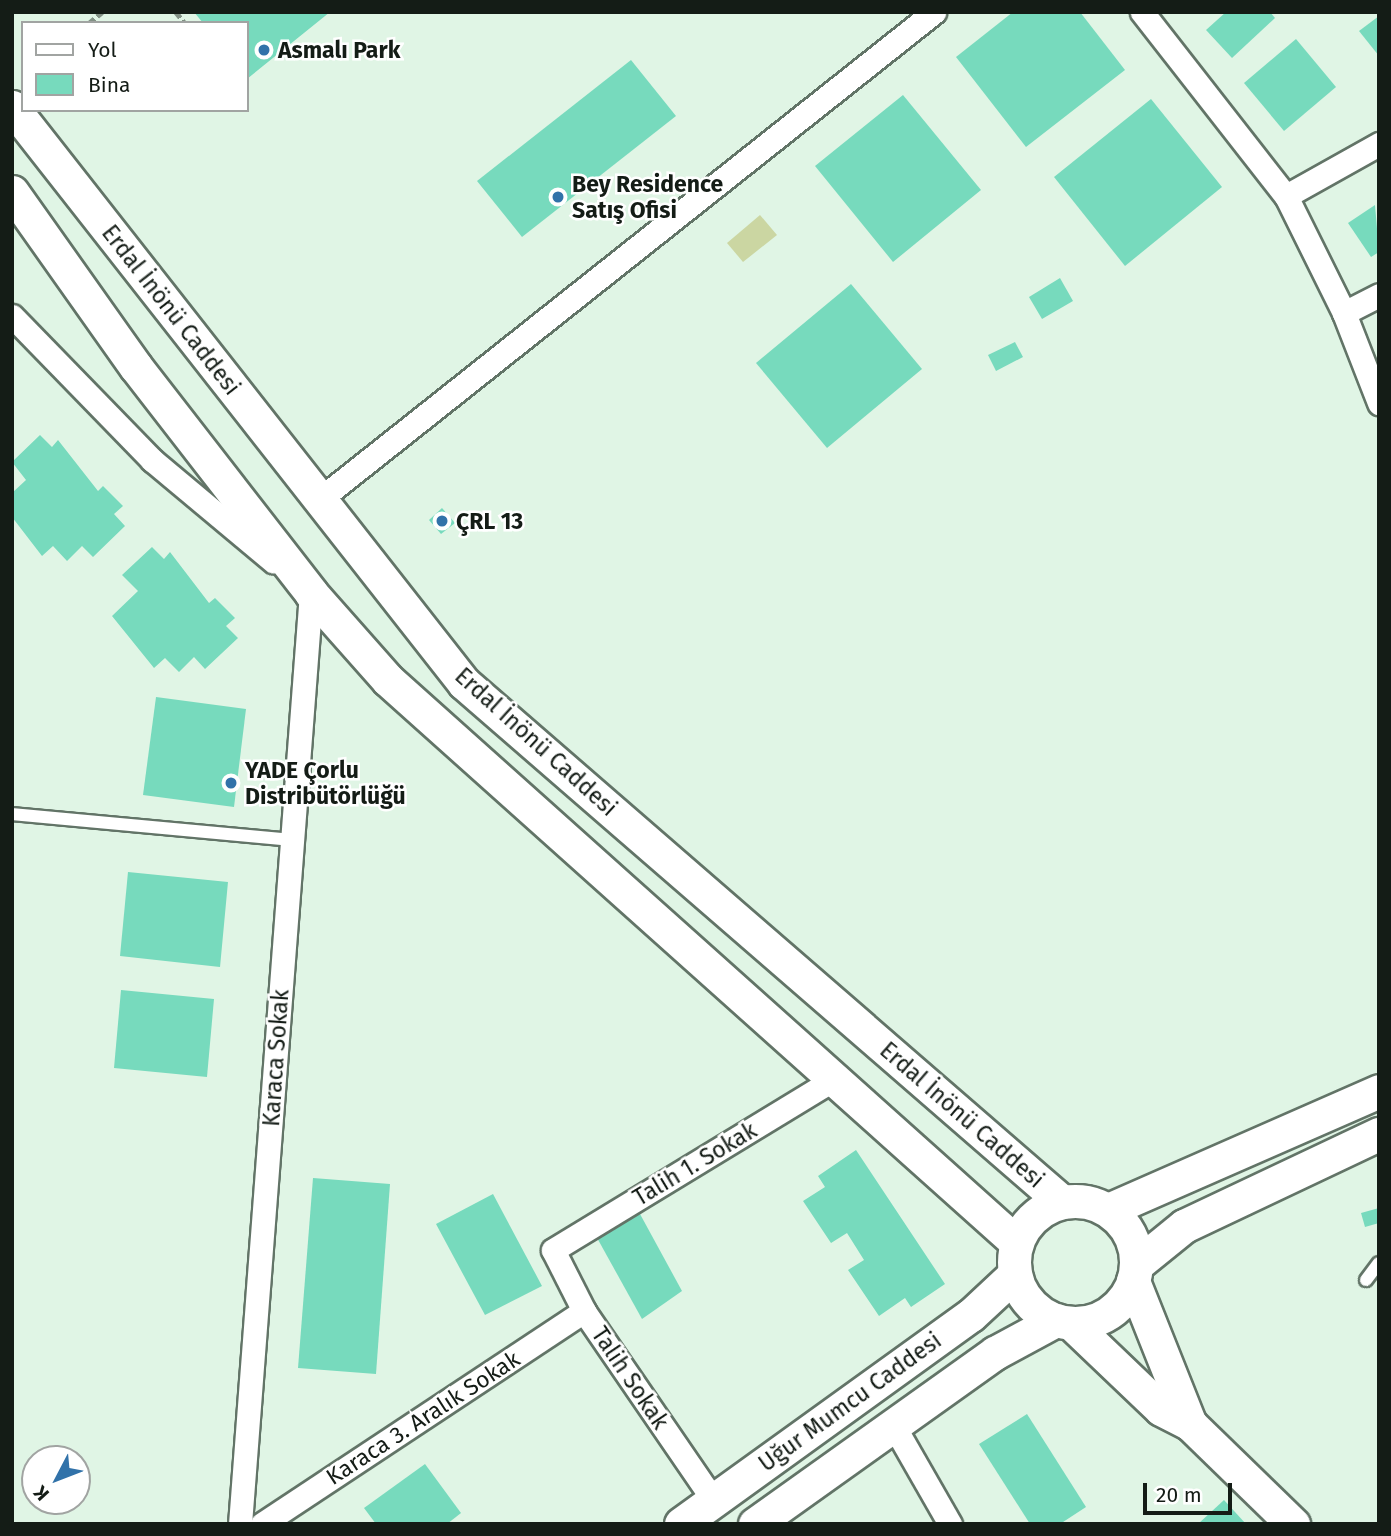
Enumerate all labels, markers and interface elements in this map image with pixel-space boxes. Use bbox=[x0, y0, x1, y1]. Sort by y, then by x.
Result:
legend bbox=[21, 21, 248, 112]
place label: Asmalı Park bbox=[278, 36, 400, 64]
text: Yol bbox=[88, 37, 117, 63]
marker: Asmalı Park bbox=[256, 42, 272, 58]
text: Bina bbox=[88, 72, 130, 98]
place label: Bey Residence Satış Ofisi bbox=[572, 170, 723, 224]
marker: Bey Residence Satış Ofisi bbox=[550, 189, 566, 205]
street label: Erdal İnönü Caddesi bbox=[96, 219, 246, 401]
place label: ÇRL 13 bbox=[456, 507, 523, 535]
marker: ÇRL 13 bbox=[434, 513, 450, 529]
street label: Erdal İnönü Caddesi bbox=[449, 662, 623, 822]
place label: YADE Çorlu Distribütörlüğü bbox=[245, 756, 406, 810]
marker: YADE Çorlu Distribütörlüğü bbox=[223, 775, 239, 791]
street label: Karaca Sokak bbox=[257, 988, 295, 1128]
street label: Erdal İnönü Caddesi bbox=[874, 1036, 1050, 1194]
street label: Talih 1. Sokak bbox=[628, 1116, 762, 1212]
street label: Talih Sokak bbox=[586, 1322, 674, 1434]
street label: Uğur Mumcu Caddesi bbox=[753, 1326, 947, 1478]
street label: Karaca 3. Aralık Sokak bbox=[321, 1345, 525, 1491]
north arrow bbox=[21, 1445, 91, 1515]
scale bar bbox=[1146, 1470, 1235, 1514]
text: K bbox=[29, 1481, 54, 1505]
text: 20 m bbox=[1156, 1482, 1202, 1508]

